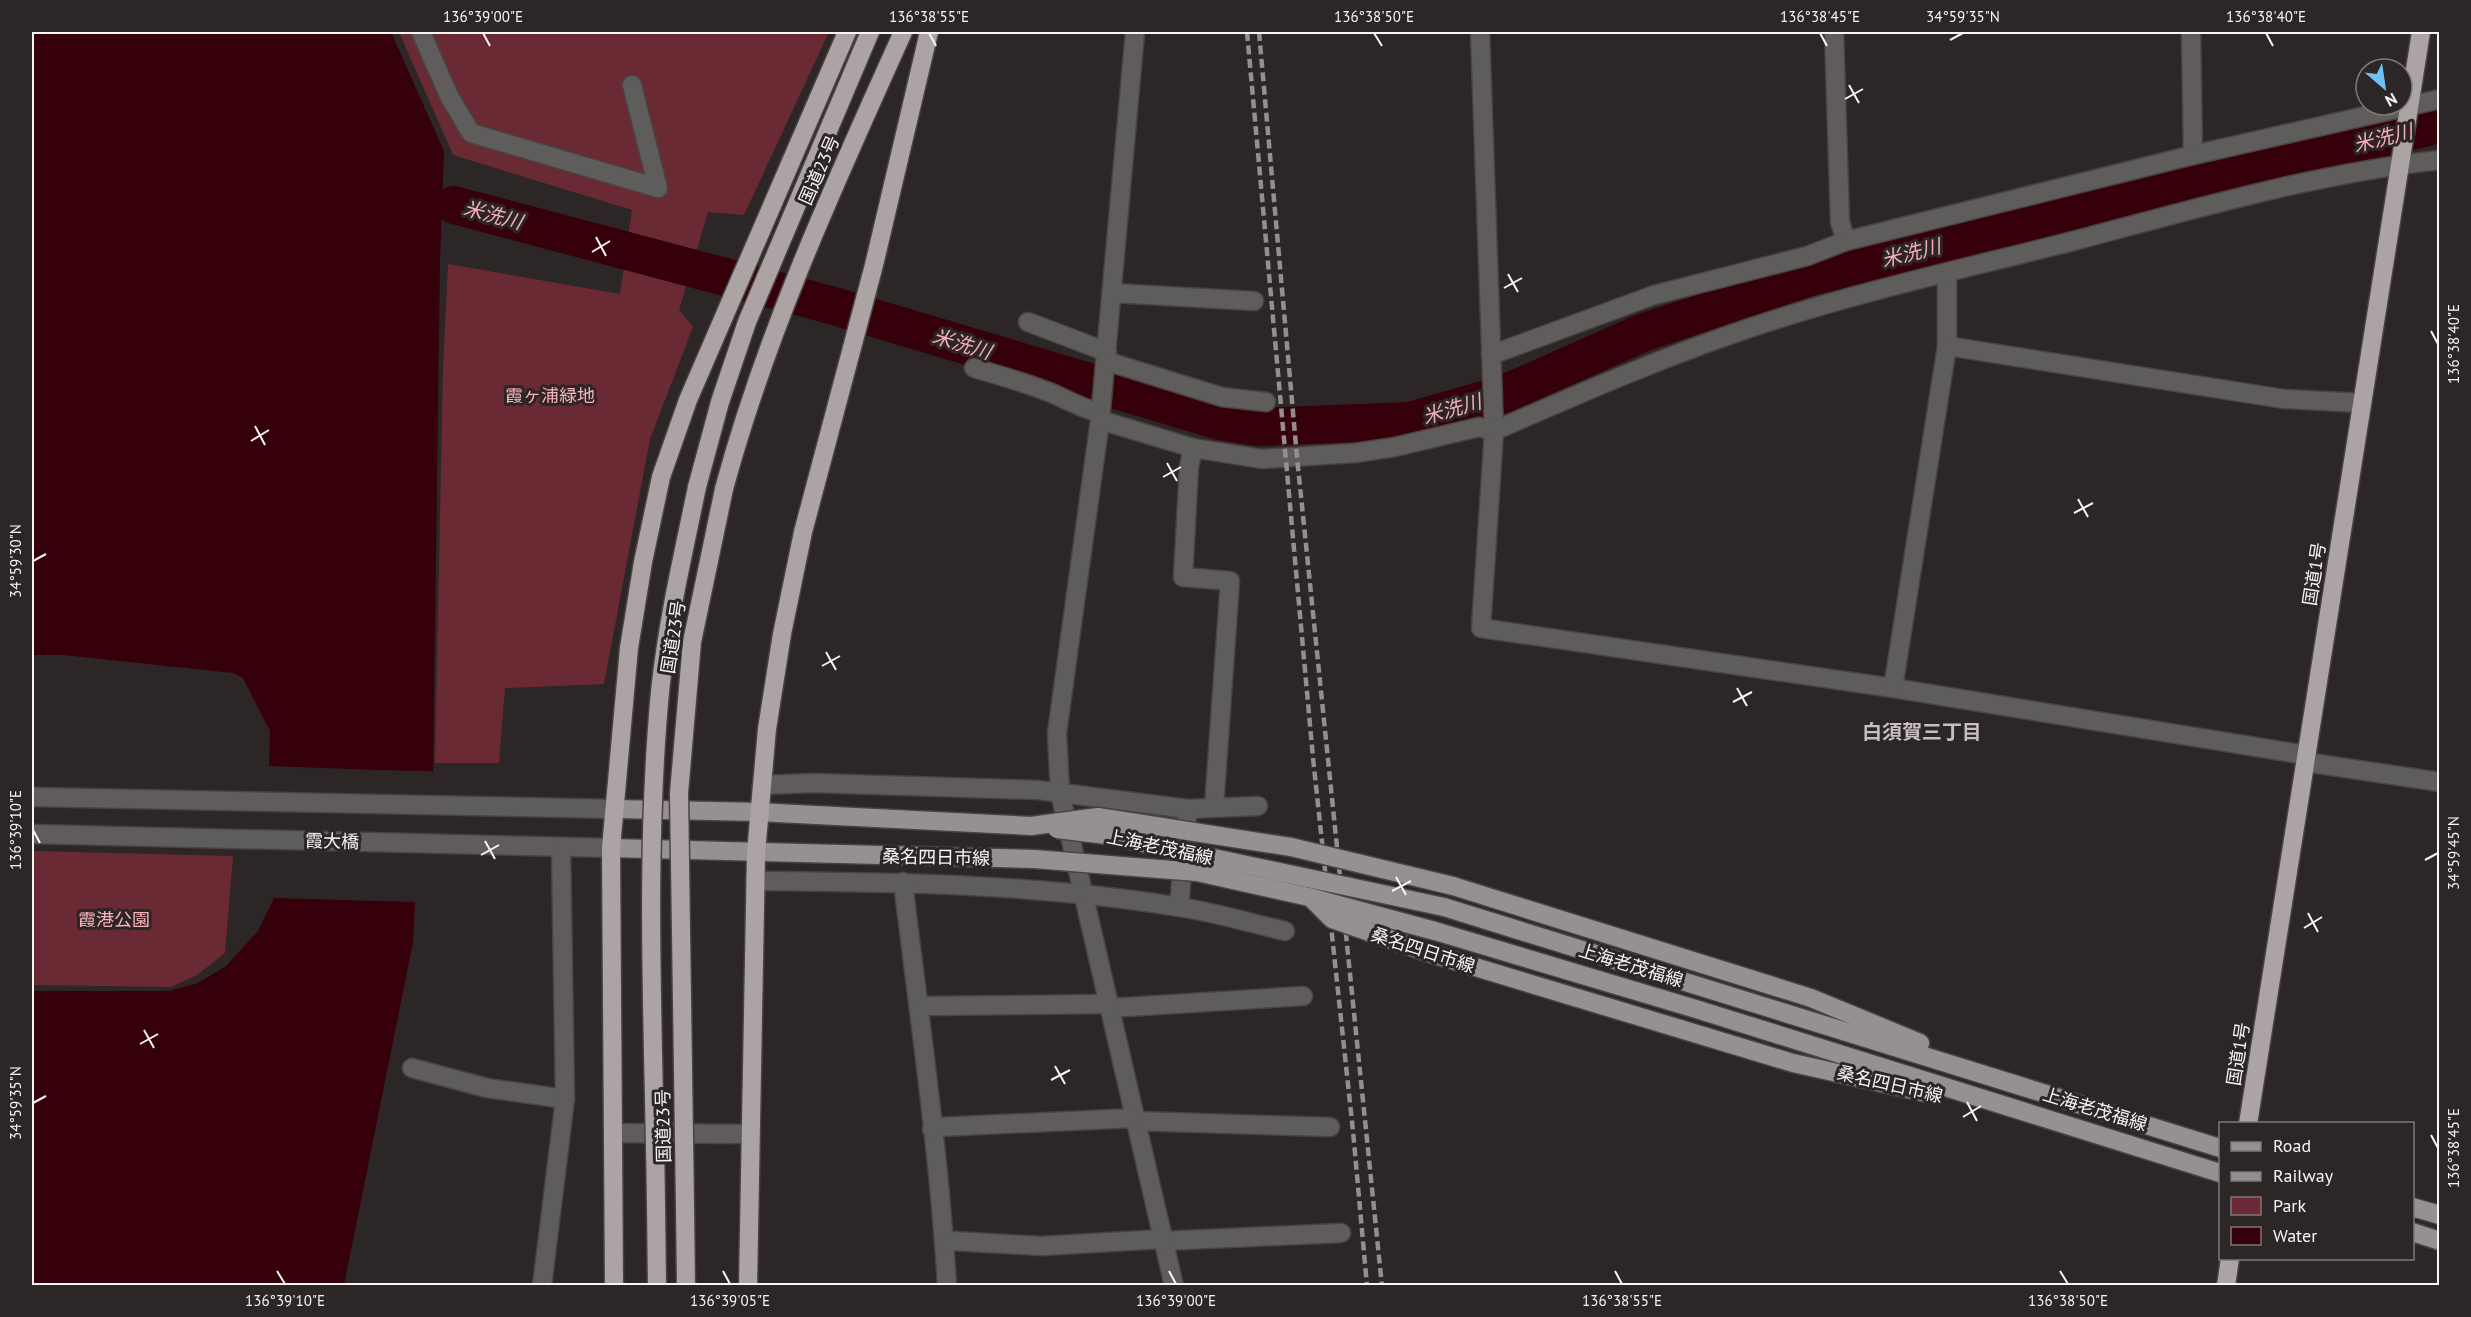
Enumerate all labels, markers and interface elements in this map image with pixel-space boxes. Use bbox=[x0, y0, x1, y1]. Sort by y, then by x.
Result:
text: 136°39'00"E bbox=[443, 7, 523, 26]
text: 136°38'55"E bbox=[889, 7, 969, 26]
text: 136°38'50"E bbox=[1334, 7, 1414, 26]
text: 136°38'45"E bbox=[1780, 7, 1860, 26]
text: 34°59'35"N bbox=[1926, 7, 2000, 26]
text: 136°38'40"E bbox=[2226, 7, 2306, 26]
north arrow bbox=[2354, 57, 2414, 117]
text: N bbox=[2382, 89, 2401, 111]
water label: 米洗川 bbox=[2351, 118, 2417, 158]
street label: 国道23号 bbox=[794, 132, 844, 208]
water label: 米洗川 bbox=[461, 195, 527, 236]
water label: 米洗川 bbox=[1879, 233, 1945, 273]
text: 136°38'40"E bbox=[2444, 304, 2463, 384]
water label: 米洗川 bbox=[930, 323, 996, 366]
park label: 霞ヶ浦緑地 bbox=[505, 384, 595, 407]
water label: 米洗川 bbox=[1420, 388, 1486, 430]
text: 34°59'30"N bbox=[6, 524, 25, 598]
street label: 国道1号 bbox=[2298, 541, 2330, 607]
street label: 国道23号 bbox=[656, 599, 690, 675]
district label: 白須賀三丁目 bbox=[1862, 719, 1982, 745]
text: 136°39'10"E bbox=[6, 790, 25, 870]
text: 34°59'45"N bbox=[2444, 816, 2463, 890]
street label: 上海老茂福線 bbox=[1105, 825, 1215, 869]
street label: 霞大橋 bbox=[305, 829, 359, 853]
street label: 桑名四日市線 bbox=[882, 845, 990, 869]
park label: 霞港公園 bbox=[78, 908, 150, 931]
street label: 桑名四日市線 bbox=[1368, 922, 1478, 978]
street label: 上海老茂福線 bbox=[1576, 938, 1686, 992]
street label: 国道1号 bbox=[2222, 1021, 2254, 1087]
street label: 桑名四日市線 bbox=[1835, 1061, 1945, 1107]
text: 34°59'35"N bbox=[6, 1066, 25, 1140]
street label: 上海老茂福線 bbox=[2040, 1082, 2150, 1136]
street label: 国道23号 bbox=[651, 1089, 675, 1163]
text: 136°38'45"E bbox=[2444, 1108, 2463, 1188]
legend bbox=[2219, 1122, 2414, 1260]
text: Road bbox=[2273, 1134, 2311, 1157]
text: Railway bbox=[2273, 1164, 2334, 1187]
text: Park bbox=[2273, 1194, 2306, 1217]
text: Water bbox=[2273, 1224, 2317, 1247]
text: 136°39'10"E bbox=[245, 1291, 325, 1310]
text: 136°39'05"E bbox=[690, 1291, 770, 1310]
text: 136°39'00"E bbox=[1136, 1291, 1216, 1310]
text: 136°38'55"E bbox=[1582, 1291, 1662, 1310]
text: 136°38'50"E bbox=[2028, 1291, 2108, 1310]

